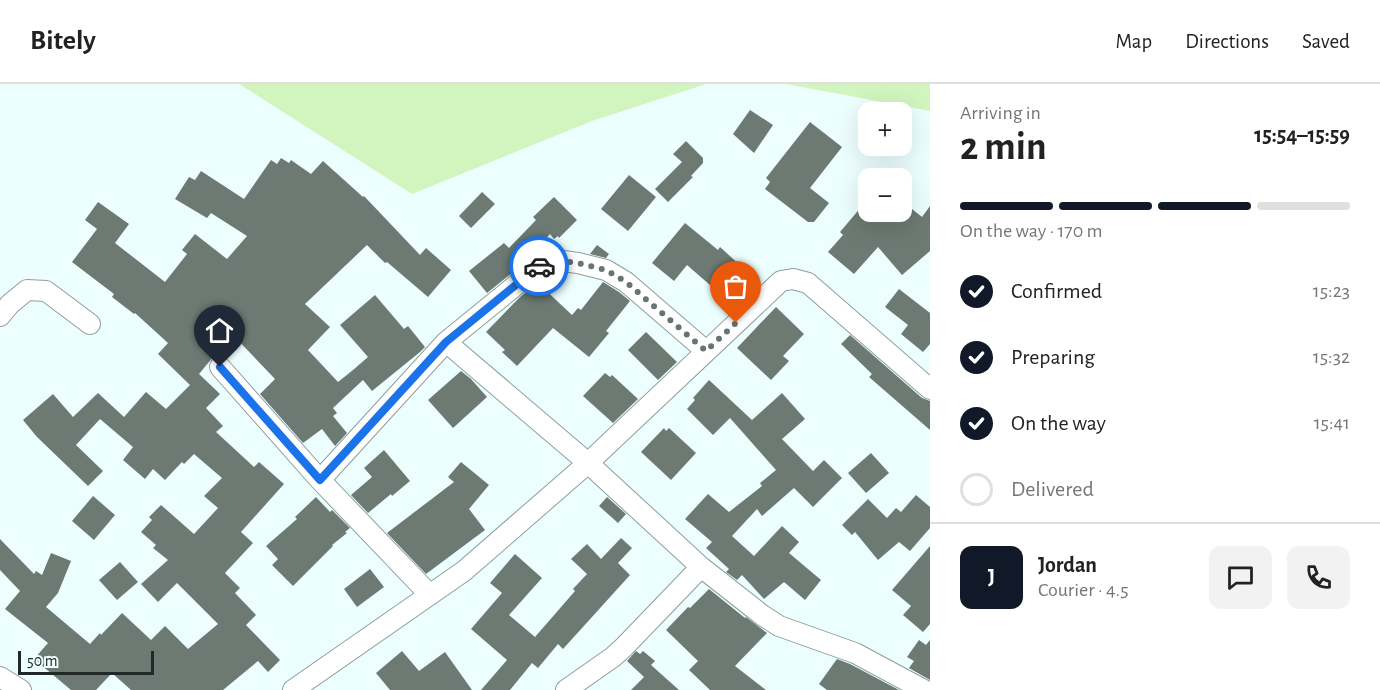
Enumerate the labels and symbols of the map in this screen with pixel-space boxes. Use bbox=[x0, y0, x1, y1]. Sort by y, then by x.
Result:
courier bbox=[509, 236, 569, 296]
pin bbox=[710, 261, 761, 323]
pin bbox=[194, 305, 245, 367]
scale bar bbox=[18, 648, 154, 676]

